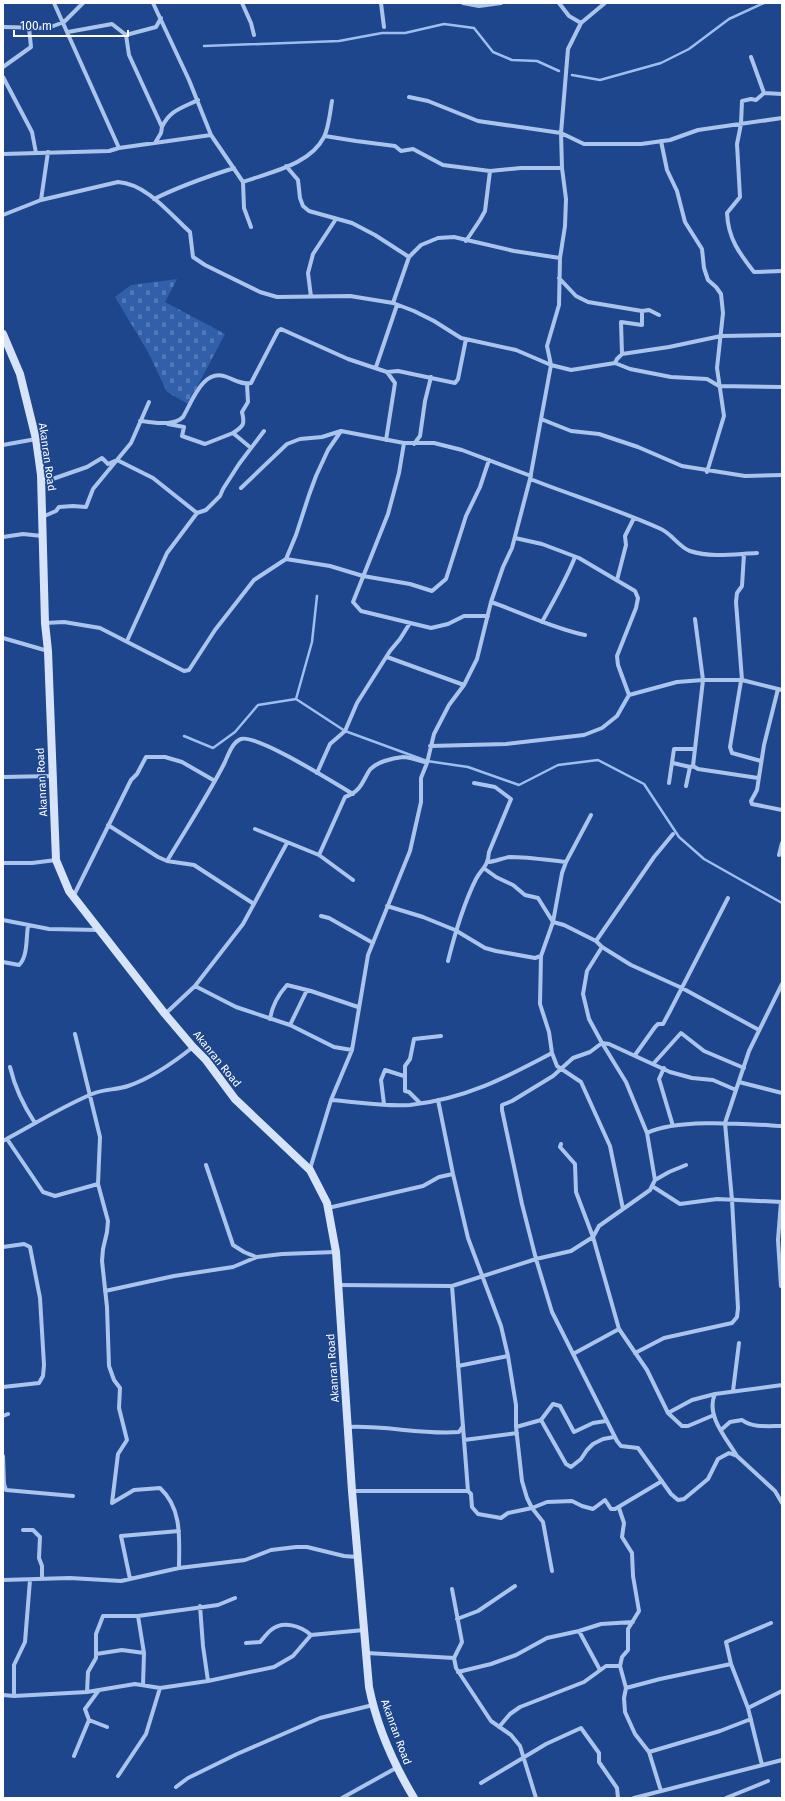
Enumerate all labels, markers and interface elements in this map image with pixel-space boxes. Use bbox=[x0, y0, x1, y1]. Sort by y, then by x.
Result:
scale bar bbox=[14, 12, 128, 38]
text: 100 m bbox=[20, 19, 52, 33]
street label: Akanran Road bbox=[36, 422, 58, 492]
street label: Akanran Road bbox=[34, 747, 50, 817]
street label: Akanran Road bbox=[190, 1028, 244, 1090]
street label: Akanran Road bbox=[324, 1333, 342, 1403]
street label: Akanran Road bbox=[378, 1697, 414, 1767]

